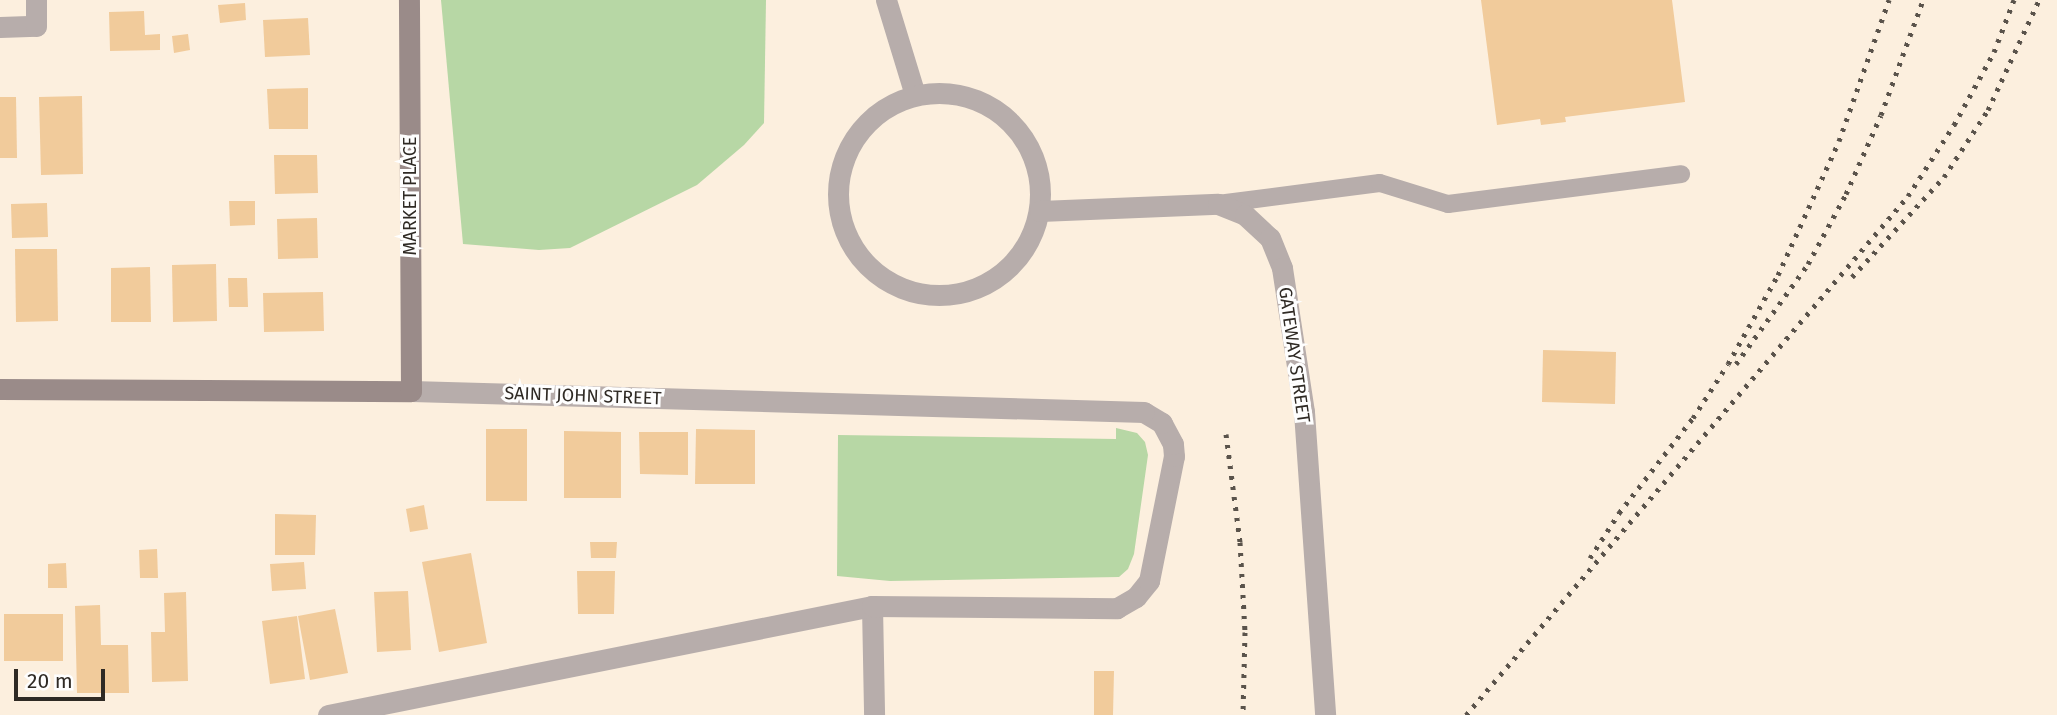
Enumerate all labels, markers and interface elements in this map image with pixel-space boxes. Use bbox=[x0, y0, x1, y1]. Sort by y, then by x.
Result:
street label: MARKET PLACE bbox=[399, 137, 421, 255]
street label: GATEWAY STREET bbox=[1274, 286, 1314, 424]
street label: SAINT JOHN STREET bbox=[504, 382, 662, 410]
scale bar bbox=[18, 656, 108, 700]
text: 20 m bbox=[27, 668, 73, 694]

